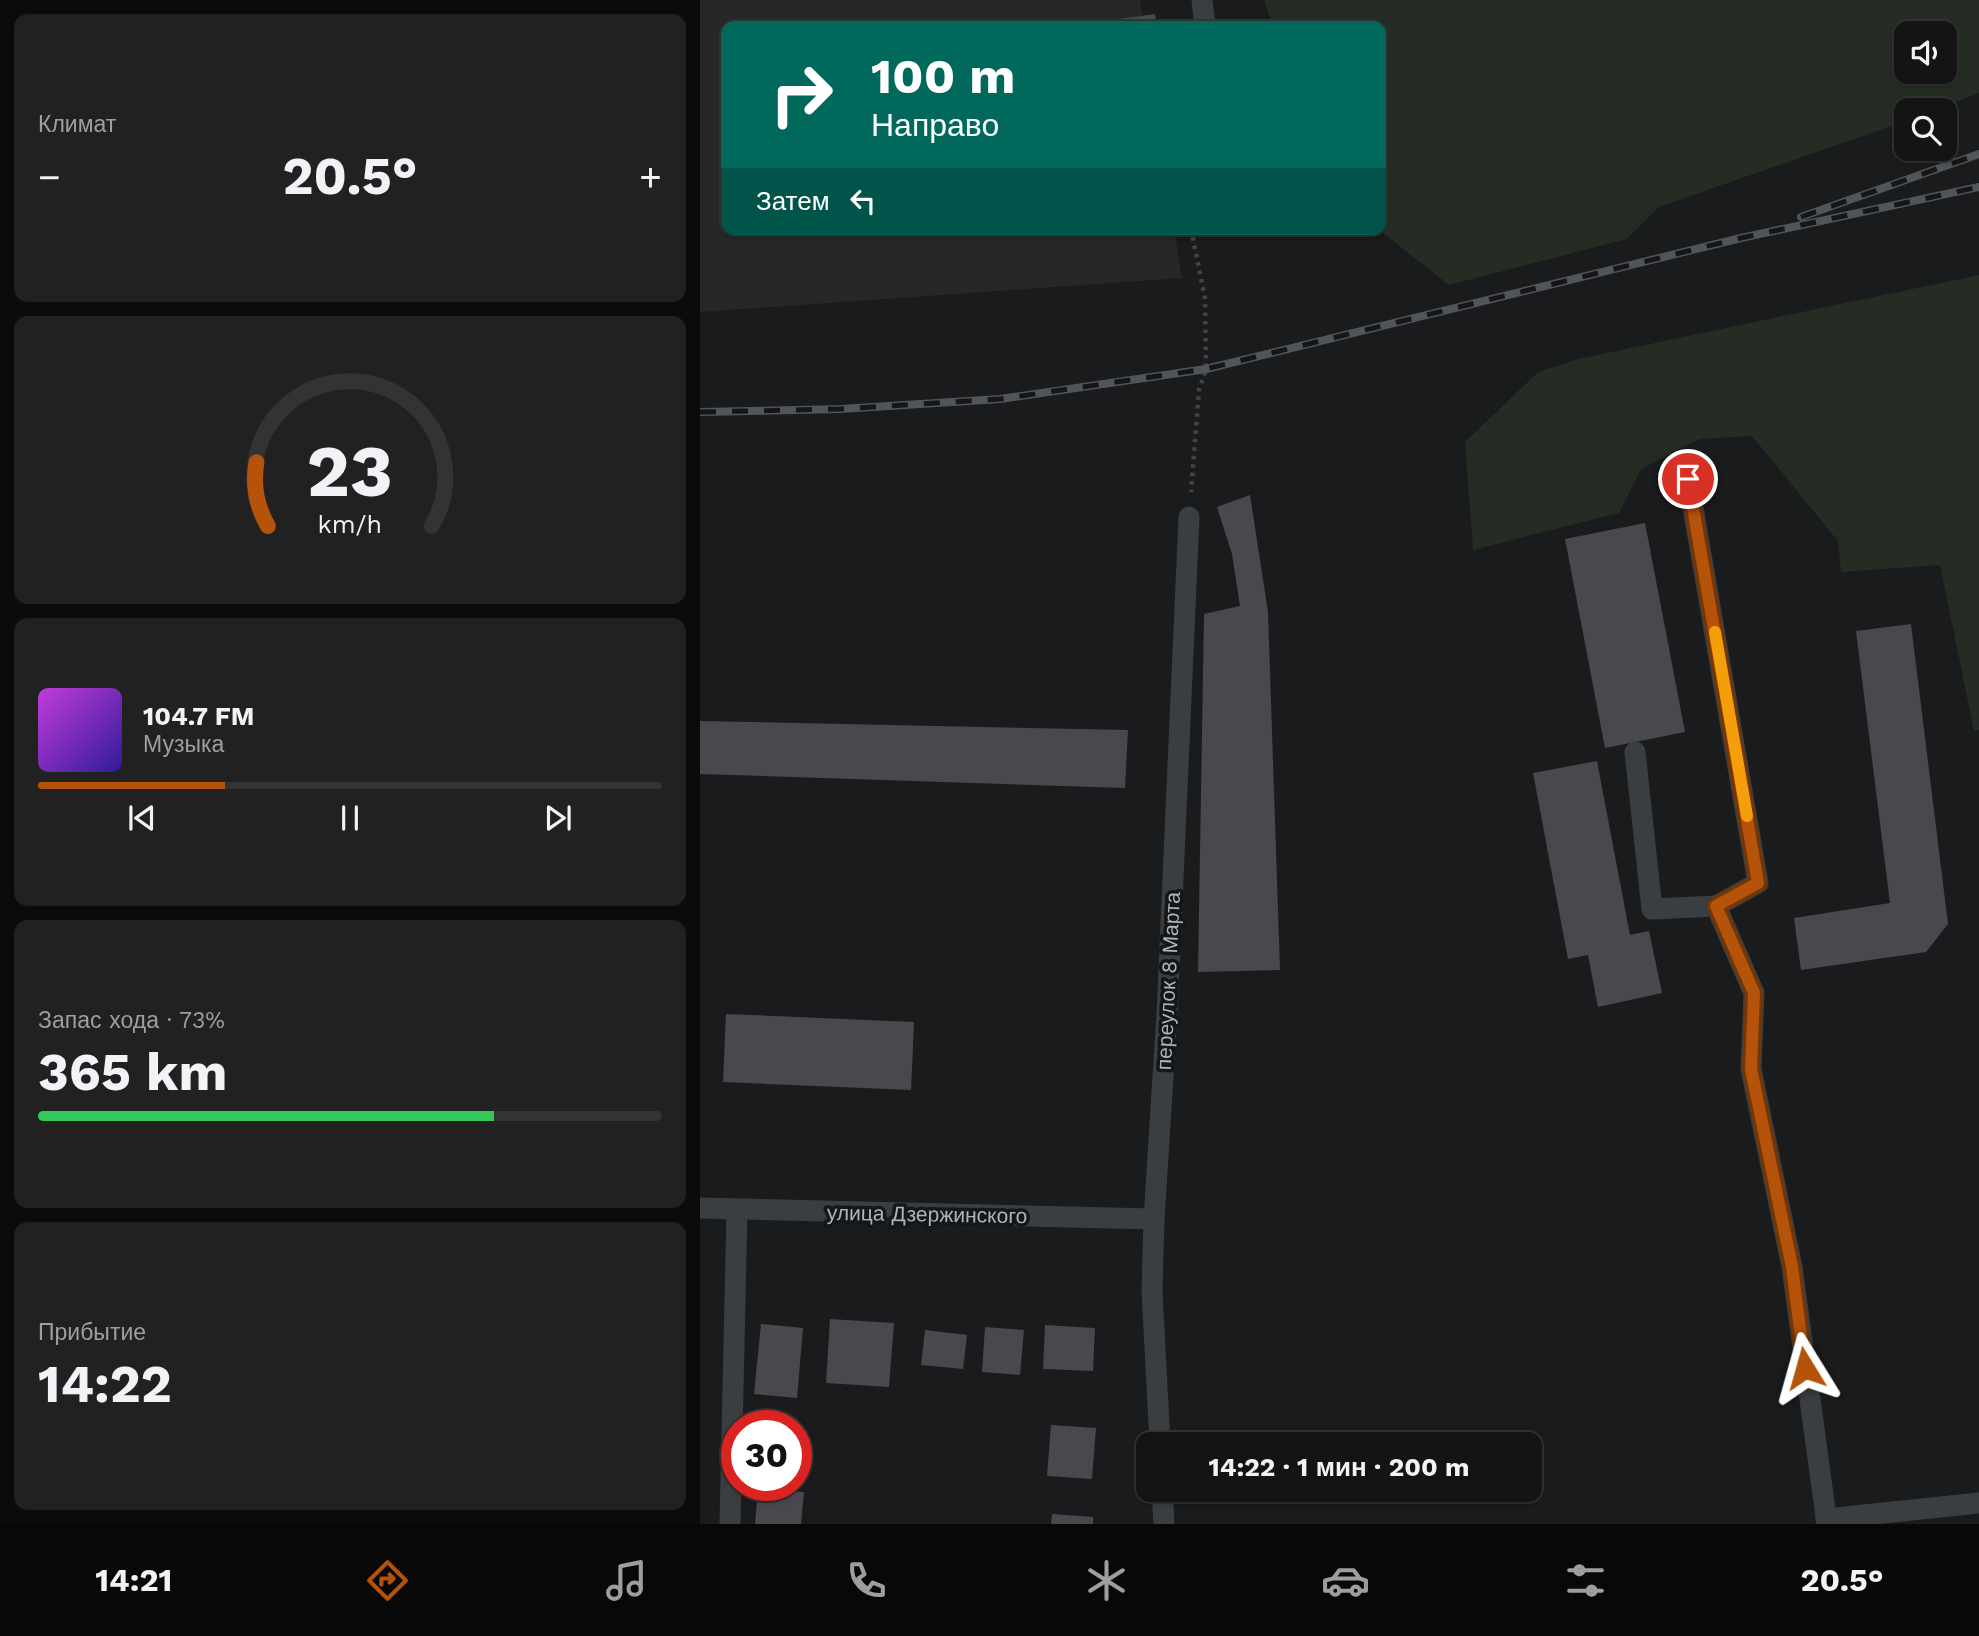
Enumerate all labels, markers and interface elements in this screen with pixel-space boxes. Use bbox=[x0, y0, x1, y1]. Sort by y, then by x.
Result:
map controls bbox=[1894, 21, 1957, 161]
button: sound bbox=[1894, 21, 1957, 84]
text: 100 m bbox=[871, 47, 1015, 105]
icon: right bbox=[756, 49, 847, 140]
button: search bbox=[1894, 98, 1957, 161]
text: Направо bbox=[871, 106, 999, 144]
text: Климат bbox=[38, 111, 116, 138]
text: 20.5° bbox=[282, 146, 418, 207]
text: − bbox=[38, 155, 61, 199]
text: + bbox=[639, 155, 662, 199]
icon: left bbox=[844, 182, 882, 220]
text: Затем bbox=[756, 186, 830, 216]
text: 23 bbox=[307, 428, 393, 514]
pin bbox=[1658, 449, 1718, 509]
icon: arrive bbox=[1669, 460, 1707, 498]
text: km/h bbox=[318, 510, 382, 539]
text: 104.7 FM bbox=[143, 701, 254, 731]
text: Музыка bbox=[143, 731, 224, 758]
icon: previous bbox=[123, 799, 161, 837]
icon: pause bbox=[331, 799, 369, 837]
icon: next bbox=[539, 799, 577, 837]
street label: переулок 8 Марта bbox=[1151, 891, 1185, 1071]
text: Запас хода · 73% bbox=[38, 1007, 225, 1034]
text: 365 km bbox=[38, 1042, 227, 1103]
street label: улица Дзержинского bbox=[827, 1200, 1027, 1228]
text: Прибытие bbox=[38, 1319, 146, 1346]
position arrow bbox=[1768, 1331, 1842, 1405]
text: 14:22 bbox=[38, 1354, 172, 1415]
speed limit sign: 30 bbox=[721, 1410, 812, 1501]
text: 14:22 · 1 мин · 200 m bbox=[1208, 1452, 1470, 1482]
icon: directions bbox=[363, 1556, 412, 1605]
icon: music bbox=[602, 1556, 651, 1605]
icon: phone bbox=[842, 1556, 891, 1605]
icon: climate bbox=[1082, 1556, 1131, 1605]
icon: car bbox=[1321, 1556, 1370, 1605]
icon: filters bbox=[1561, 1556, 1610, 1605]
text: 14:21 bbox=[95, 1561, 172, 1599]
text: 20.5° bbox=[1800, 1561, 1884, 1599]

